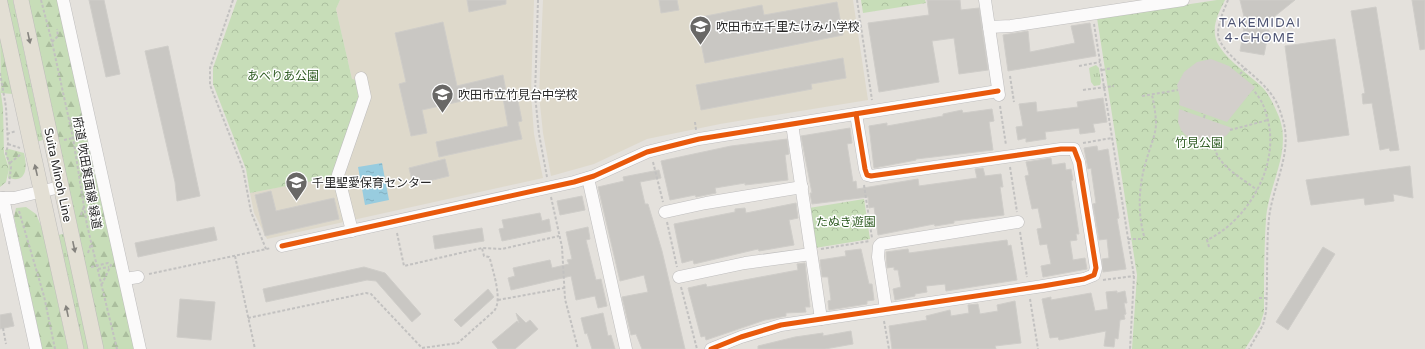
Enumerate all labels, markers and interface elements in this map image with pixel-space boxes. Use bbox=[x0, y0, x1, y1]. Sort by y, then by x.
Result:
school or university icon: 吹田市立千里たけみ小学校 bbox=[687, 14, 713, 47]
district label: TAKEMIDAI 4-CHOME bbox=[1219, 15, 1301, 46]
place label: 吹田市立千里たけみ小学校 bbox=[716, 20, 860, 34]
one-way arrow bbox=[26, 32, 32, 44]
park label: あべりあ公園 bbox=[247, 69, 319, 83]
school or university icon: 吹田市立竹見台中学校 bbox=[430, 82, 456, 115]
place label: 吹田市立竹見台中学校 bbox=[458, 88, 578, 102]
street label: 府道 吹田箕面線 緑道 bbox=[70, 116, 104, 230]
street label: Suita Minoh Line bbox=[41, 127, 75, 223]
park label: 竹見公園 bbox=[1175, 136, 1223, 150]
one-way arrow bbox=[33, 164, 39, 176]
school or university icon: 千里聖愛保育センター bbox=[283, 170, 309, 203]
place label: 千里聖愛保育センター bbox=[312, 176, 432, 190]
park label: たぬき遊園 bbox=[816, 215, 876, 229]
one-way arrow bbox=[72, 241, 78, 253]
one-way arrow bbox=[64, 305, 70, 317]

